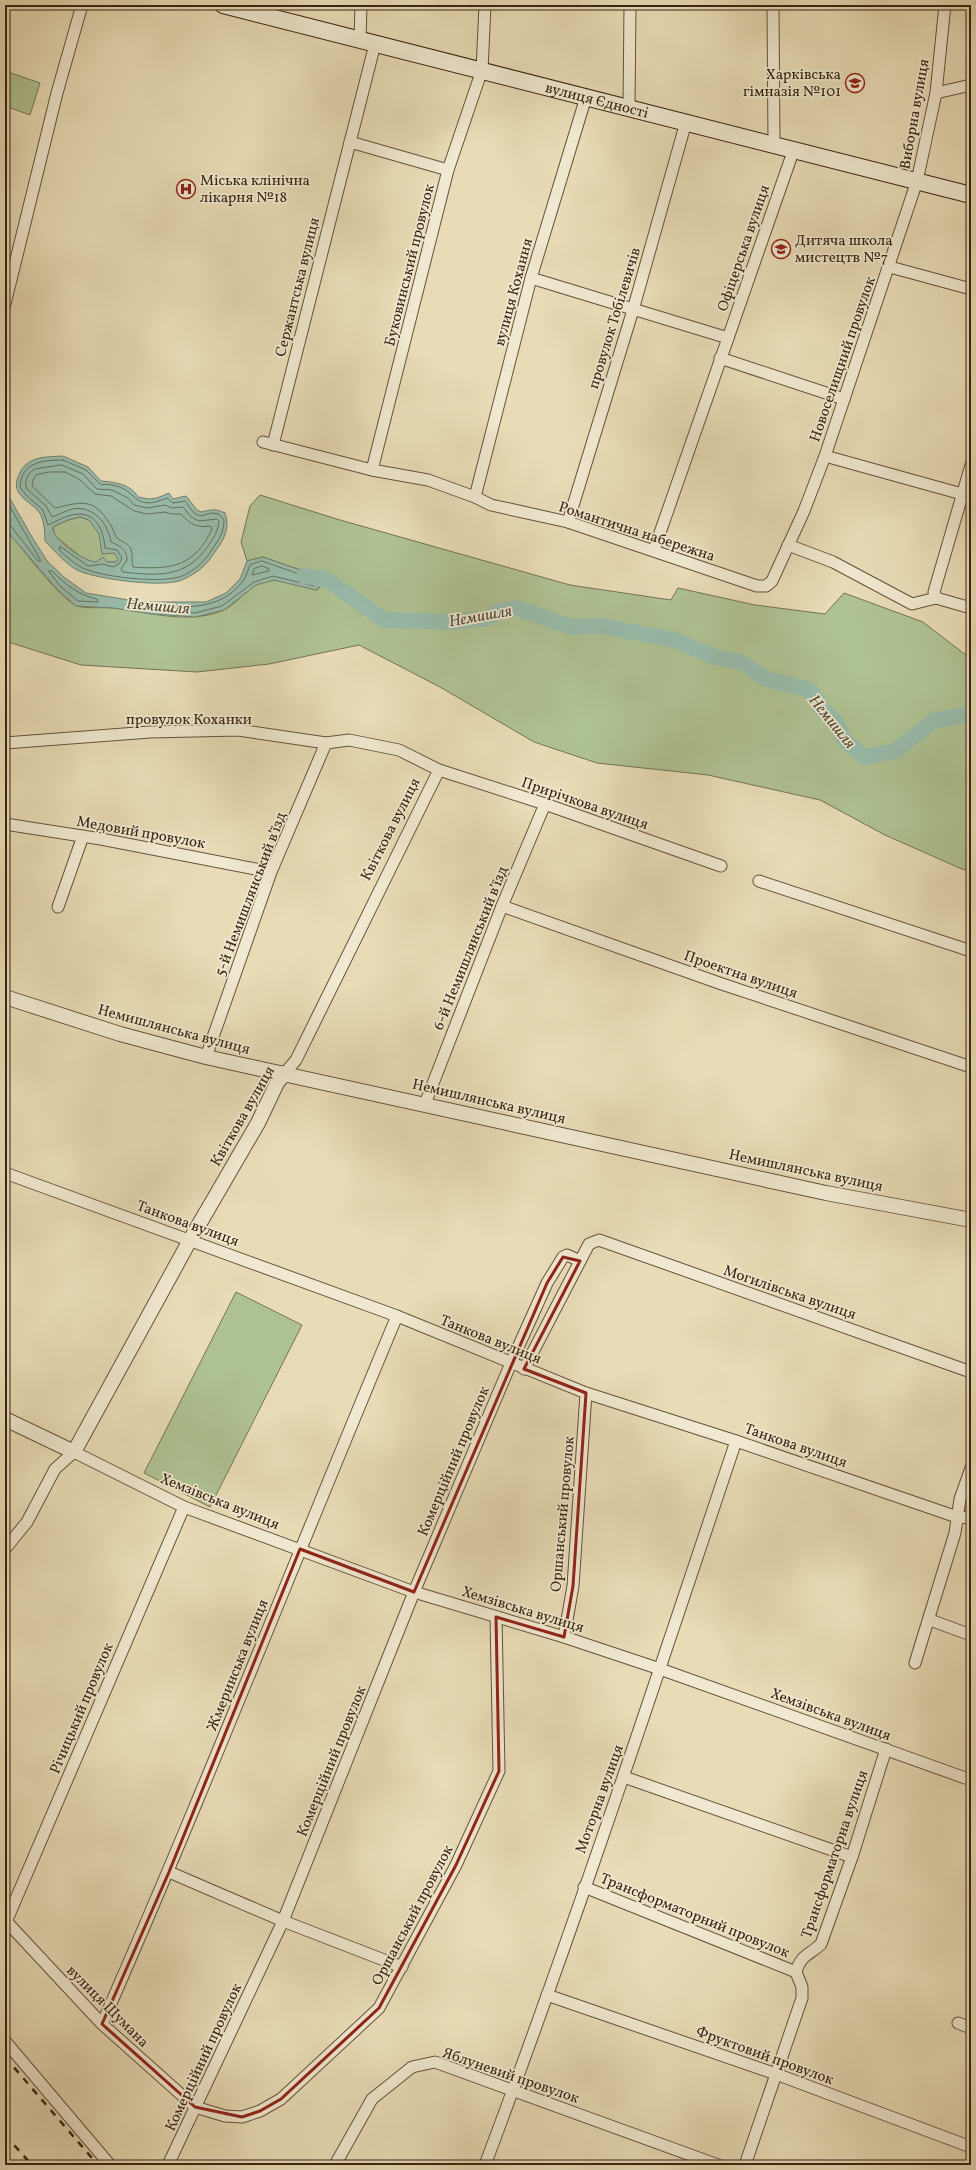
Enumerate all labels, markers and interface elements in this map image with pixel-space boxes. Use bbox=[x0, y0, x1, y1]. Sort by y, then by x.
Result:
street label: Виборна вулиця bbox=[895, 57, 936, 171]
place label: Харківська гімназія №101 bbox=[743, 65, 841, 103]
school or university icon: Харківська гімназія №101 bbox=[844, 72, 866, 94]
street label: вулиця Єдності bbox=[543, 78, 651, 125]
place label: Міська клінічна лікарня №18 bbox=[200, 171, 310, 209]
hospital icon: Міська клінічна лікарня №18 bbox=[175, 178, 197, 200]
street label: Буковинський провулок bbox=[380, 182, 441, 349]
street label: Офіцерська вулиця bbox=[713, 182, 776, 315]
street label: Сержантська вулиця bbox=[271, 215, 326, 359]
place label: Дитяча школа мистецтв №7 bbox=[795, 231, 893, 269]
street label: вулиця Кохання bbox=[490, 236, 539, 349]
school or university icon: Дитяча школа мистецтв №7 bbox=[770, 238, 792, 260]
street label: провулок Тобілевичів bbox=[584, 245, 647, 392]
street label: Новоселищний провулок bbox=[805, 274, 882, 445]
street label: Романтична набережна bbox=[556, 497, 717, 568]
water label: Немишля bbox=[125, 593, 191, 621]
water label: Немишля bbox=[447, 601, 514, 633]
water label: Немишля bbox=[803, 691, 860, 754]
street label: провулок Коханки bbox=[126, 710, 252, 731]
street label: Прирічкова вулиця bbox=[518, 773, 651, 836]
street label: Квіткова вулиця bbox=[356, 774, 426, 885]
street label: 5-й Немишлянський в’їзд bbox=[210, 809, 293, 980]
street label: Медовий провулок bbox=[75, 812, 207, 855]
street label: 6-й Немишлянський в’їзд bbox=[429, 863, 514, 1034]
street label: Проектна вулиця bbox=[681, 946, 800, 1005]
street label: Немишлянська вулиця bbox=[95, 1000, 252, 1061]
street label: Квіткова вулиця bbox=[206, 1062, 281, 1171]
street label: Немишлянська вулиця bbox=[410, 1075, 568, 1130]
street label: Немишлянська вулиця bbox=[727, 1145, 885, 1198]
street label: Танкова вулиця bbox=[133, 1196, 242, 1253]
street label: Могилівська вулиця bbox=[720, 1261, 859, 1326]
street label: Танкова вулиця bbox=[437, 1311, 544, 1370]
street label: Комерційний провулок bbox=[413, 1383, 495, 1540]
street label: Танкова вулиця bbox=[741, 1419, 850, 1474]
street label: Оршанський провулок bbox=[546, 1435, 581, 1593]
street label: Хемзівська вулиця bbox=[157, 1469, 282, 1536]
street label: Хемзівська вулиця bbox=[459, 1582, 586, 1639]
street label: Жмеринська вулиця bbox=[202, 1596, 274, 1735]
street label: Річицький провулок bbox=[45, 1640, 120, 1777]
street label: Комерційний провулок bbox=[293, 1683, 372, 1840]
street label: Хемзівська вулиця bbox=[767, 1684, 894, 1747]
street label: Моторна вулиця bbox=[571, 1742, 630, 1857]
street label: Трансформаторна вулиця bbox=[797, 1767, 874, 1941]
street label: Оршанський провулок bbox=[367, 1842, 459, 1990]
street label: Трансформаторний провулок bbox=[597, 1869, 792, 1964]
street label: вулиця Шумана bbox=[61, 1961, 153, 2053]
street label: Комерційний провулок bbox=[161, 1980, 248, 2135]
street label: Фруктовий провулок bbox=[693, 2022, 836, 2091]
street label: Яблуневий провулок bbox=[439, 2043, 582, 2110]

